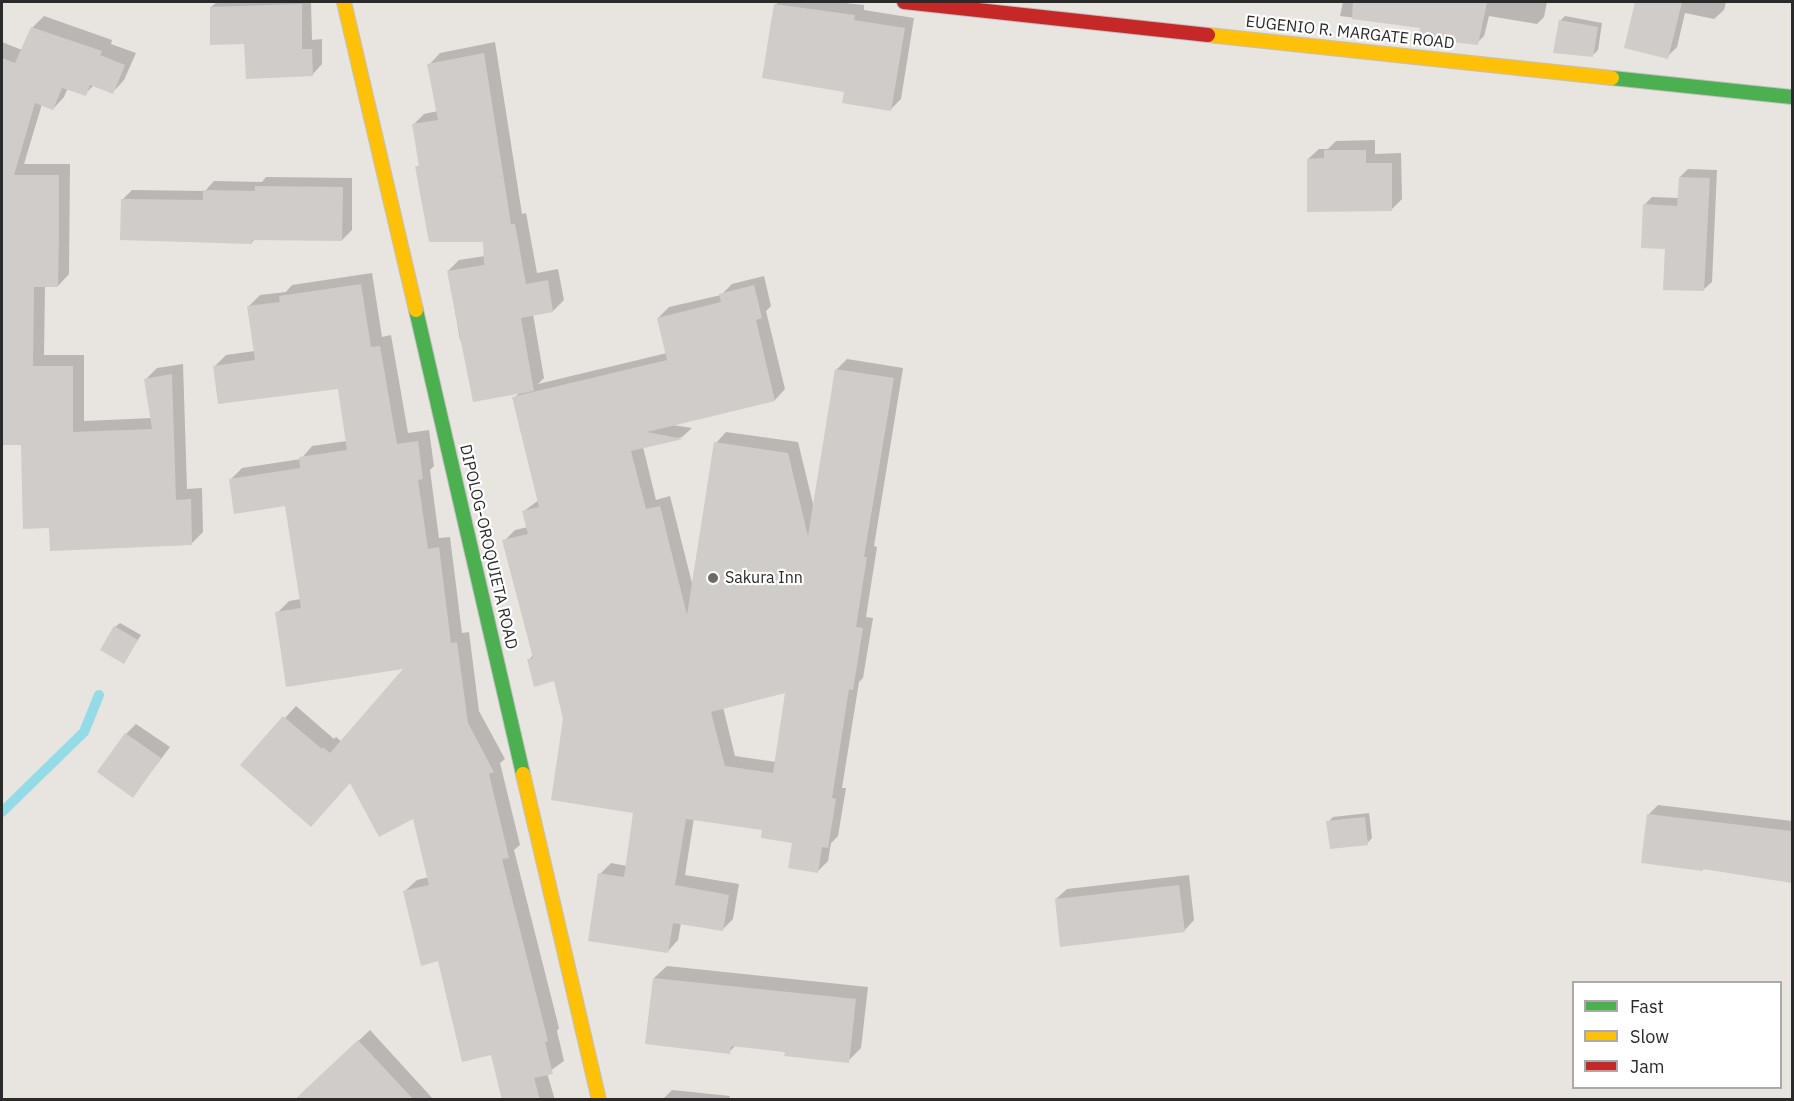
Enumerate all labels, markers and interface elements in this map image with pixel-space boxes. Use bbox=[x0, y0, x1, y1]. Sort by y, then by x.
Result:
street label: EUGENIO R. MARGATE ROAD bbox=[1245, 12, 1455, 54]
street label: DIPOLOG-OROQUIETA ROAD bbox=[455, 443, 521, 651]
place label: Sakura Inn bbox=[725, 568, 803, 588]
marker: Sakura Inn bbox=[706, 571, 720, 585]
legend bbox=[1572, 981, 1782, 1089]
text: Fast bbox=[1630, 995, 1664, 1018]
text: Slow bbox=[1630, 1025, 1669, 1048]
text: Jam bbox=[1630, 1055, 1665, 1078]

